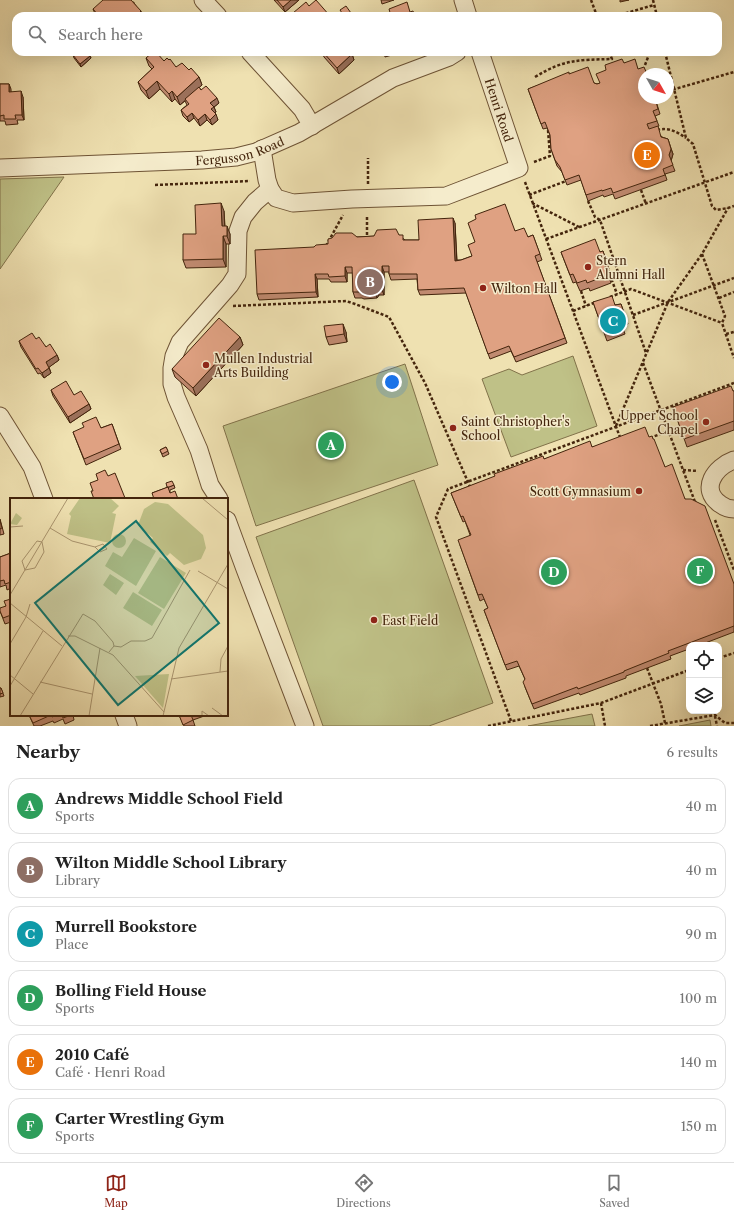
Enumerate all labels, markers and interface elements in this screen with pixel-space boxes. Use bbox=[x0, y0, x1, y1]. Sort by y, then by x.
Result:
search box bbox=[12, 12, 722, 56]
icon: search bbox=[26, 23, 48, 45]
text: Search here bbox=[58, 25, 143, 44]
north arrow bbox=[638, 68, 674, 104]
street label: Henri Road bbox=[482, 76, 517, 144]
street label: Fergusson Road bbox=[195, 133, 287, 168]
pin: E bbox=[634, 140, 660, 170]
place label: Stern Alumni Hall bbox=[595, 253, 665, 282]
marker: Stern Alumni Hall bbox=[583, 262, 593, 272]
pin: B bbox=[357, 267, 383, 297]
place label: Wilton Hall bbox=[490, 281, 558, 296]
marker: Wilton Hall bbox=[478, 283, 488, 293]
pin: C bbox=[600, 306, 626, 336]
place label: Mullen Industrial Arts Building bbox=[213, 351, 313, 380]
marker: Mullen Industrial Arts Building bbox=[201, 360, 211, 370]
your location bbox=[382, 372, 402, 392]
place label: Upper School Chapel bbox=[620, 408, 698, 437]
place label: Saint Christopher's School bbox=[461, 414, 570, 443]
marker: Upper School Chapel bbox=[701, 417, 711, 427]
marker: Saint Christopher's School bbox=[448, 423, 458, 433]
pin: A bbox=[318, 430, 344, 460]
place label: Scott Gymnasium bbox=[530, 484, 631, 499]
marker: Scott Gymnasium bbox=[634, 486, 644, 496]
inset map bbox=[10, 498, 228, 716]
pin: F bbox=[687, 556, 713, 586]
pin: D bbox=[541, 557, 567, 587]
place label: East Field bbox=[382, 613, 439, 628]
marker: East Field bbox=[369, 615, 379, 625]
map controls bbox=[686, 642, 722, 714]
button: locate bbox=[686, 642, 722, 678]
button: layers bbox=[686, 678, 722, 714]
text: Nearby bbox=[16, 742, 80, 762]
text: 6 results bbox=[667, 744, 718, 760]
text: Andrews Middle School Field bbox=[55, 789, 283, 808]
text: A bbox=[25, 798, 35, 814]
text: 40 m bbox=[686, 798, 717, 814]
text: Sports bbox=[55, 808, 94, 824]
text: Wilton Middle School Library bbox=[55, 853, 287, 872]
text: B bbox=[25, 862, 35, 878]
text: 40 m bbox=[686, 862, 717, 878]
text: Library bbox=[55, 872, 100, 888]
text: Murrell Bookstore bbox=[55, 917, 197, 936]
text: C bbox=[25, 926, 35, 942]
text: 90 m bbox=[686, 926, 717, 942]
text: Place bbox=[55, 936, 88, 952]
text: Bolling Field House bbox=[55, 981, 207, 1000]
text: D bbox=[24, 990, 36, 1006]
text: 100 m bbox=[679, 990, 717, 1006]
text: Sports bbox=[55, 1000, 94, 1016]
text: 2010 Café bbox=[55, 1045, 129, 1064]
text: E bbox=[25, 1054, 35, 1070]
text: 140 m bbox=[680, 1054, 717, 1070]
text: Café · Henri Road bbox=[55, 1064, 166, 1080]
text: Carter Wrestling Gym bbox=[55, 1109, 224, 1128]
text: F bbox=[26, 1118, 34, 1134]
text: 150 m bbox=[681, 1118, 717, 1134]
text: Sports bbox=[55, 1128, 94, 1144]
tab: Map bbox=[104, 1172, 128, 1210]
tab: Directions bbox=[336, 1172, 391, 1210]
tab: Saved bbox=[599, 1172, 630, 1210]

